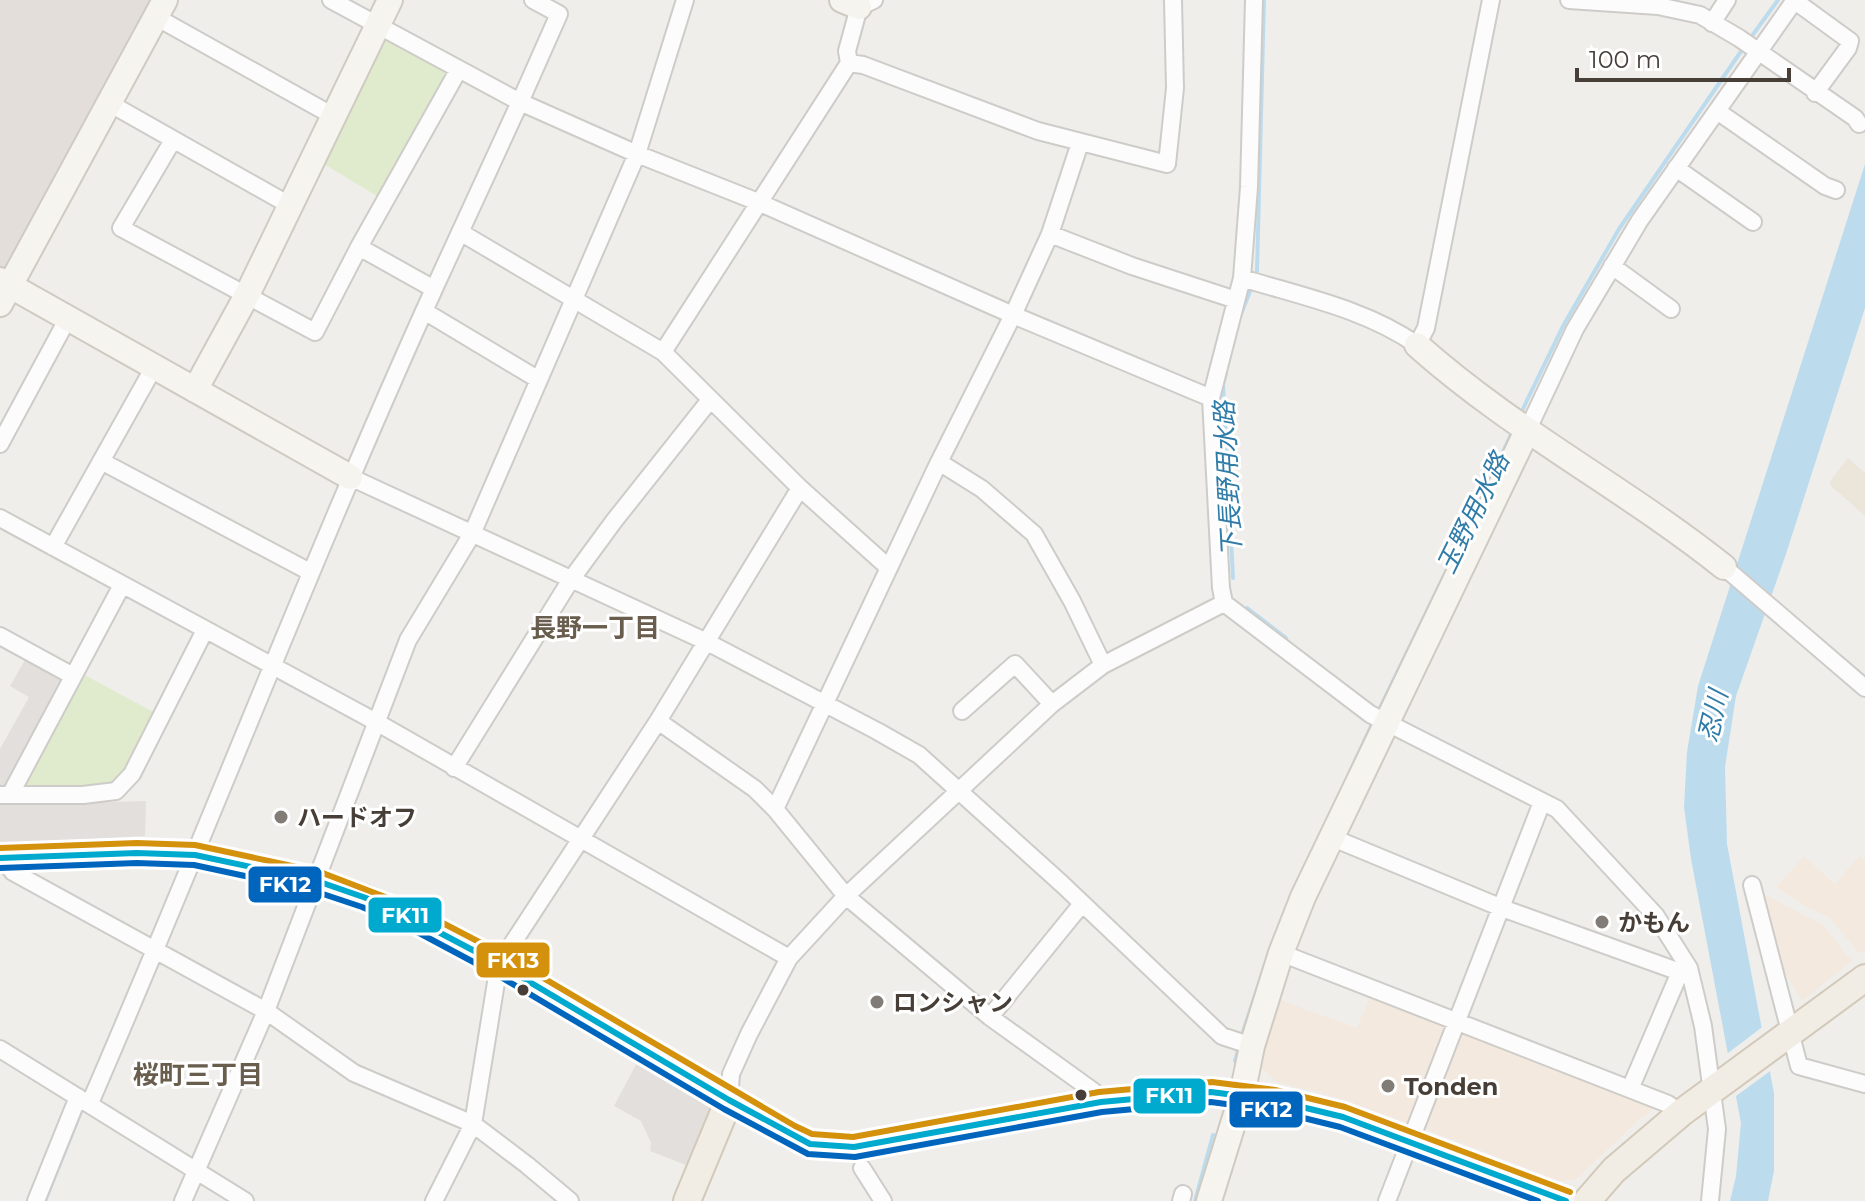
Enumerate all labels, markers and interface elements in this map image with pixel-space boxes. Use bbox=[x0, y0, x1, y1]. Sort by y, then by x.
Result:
scale bar bbox=[1577, 32, 1789, 82]
text: 100 m bbox=[1589, 45, 1661, 74]
water label: 下長野用水路 bbox=[1208, 398, 1248, 558]
water label: 玉野用水路 bbox=[1430, 446, 1517, 578]
district label: 長野一丁目 bbox=[530, 612, 660, 644]
water label: 忍川 bbox=[1692, 684, 1735, 745]
place label: ハードオフ bbox=[297, 803, 417, 832]
marker: ハードオフ bbox=[272, 808, 290, 826]
line badge: FK12 bbox=[247, 865, 323, 904]
text: FK12 bbox=[259, 871, 311, 898]
line badge: FK11 bbox=[367, 896, 443, 934]
text: FK11 bbox=[381, 902, 429, 929]
place label: かもん bbox=[1618, 908, 1690, 937]
marker: かもん bbox=[1593, 913, 1611, 931]
line badge: FK13 bbox=[475, 941, 551, 979]
text: FK13 bbox=[487, 947, 539, 974]
unlabelled marker bbox=[515, 982, 531, 998]
place label: ロンシャン bbox=[893, 988, 1013, 1017]
marker: ロンシャン bbox=[868, 993, 886, 1011]
district label: 桜町三丁目 bbox=[133, 1059, 263, 1091]
place label: Tonden bbox=[1404, 1072, 1498, 1101]
line badge: FK11 bbox=[1132, 1077, 1207, 1115]
marker: Tonden bbox=[1379, 1077, 1397, 1095]
text: FK11 bbox=[1145, 1082, 1193, 1109]
unlabelled marker bbox=[1073, 1087, 1089, 1103]
line badge: FK12 bbox=[1228, 1090, 1304, 1129]
text: FK12 bbox=[1240, 1096, 1292, 1123]

